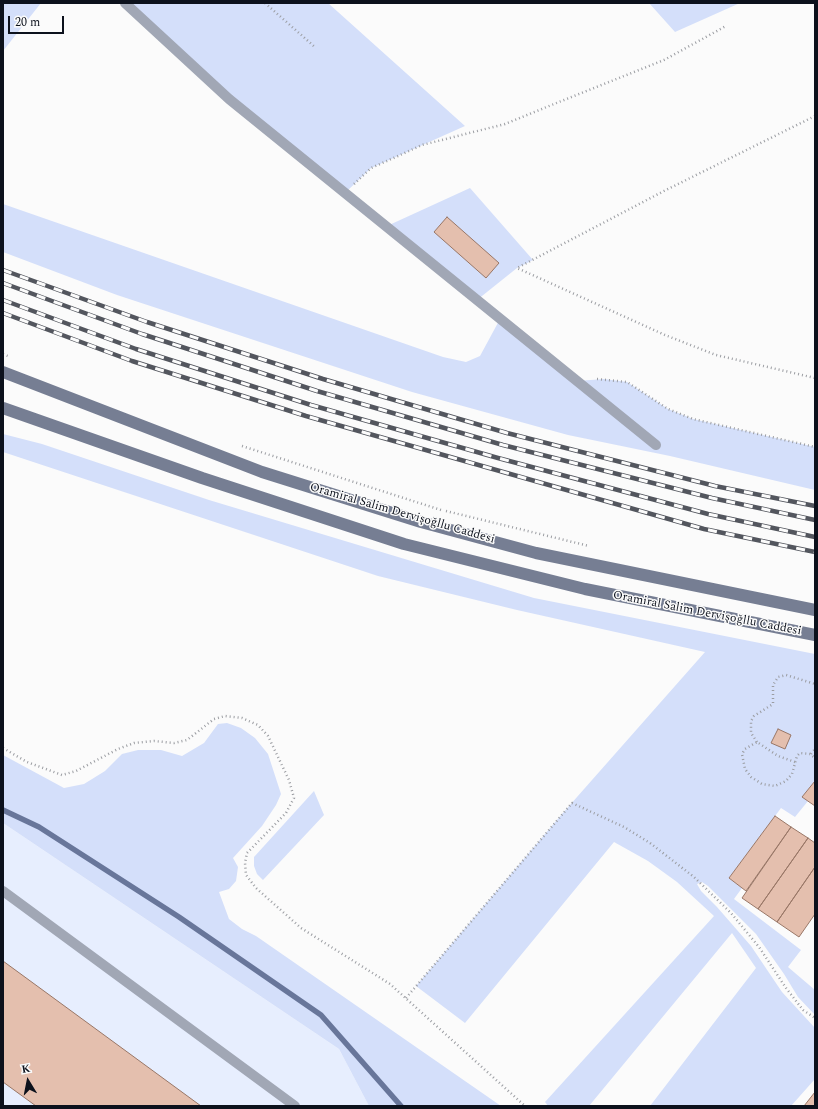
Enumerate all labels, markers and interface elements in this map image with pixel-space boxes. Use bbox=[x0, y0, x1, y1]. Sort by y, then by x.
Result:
scale bar bbox=[10, 8, 66, 34]
text: 20 m bbox=[15, 13, 40, 32]
street label: Oramiral Salim Dervişoğllu Caddesi bbox=[308, 481, 496, 547]
street label: Oramiral Salim Dervişoğllu Caddesi bbox=[612, 589, 802, 639]
text: K bbox=[20, 1060, 31, 1078]
north arrow bbox=[8, 1061, 48, 1101]

